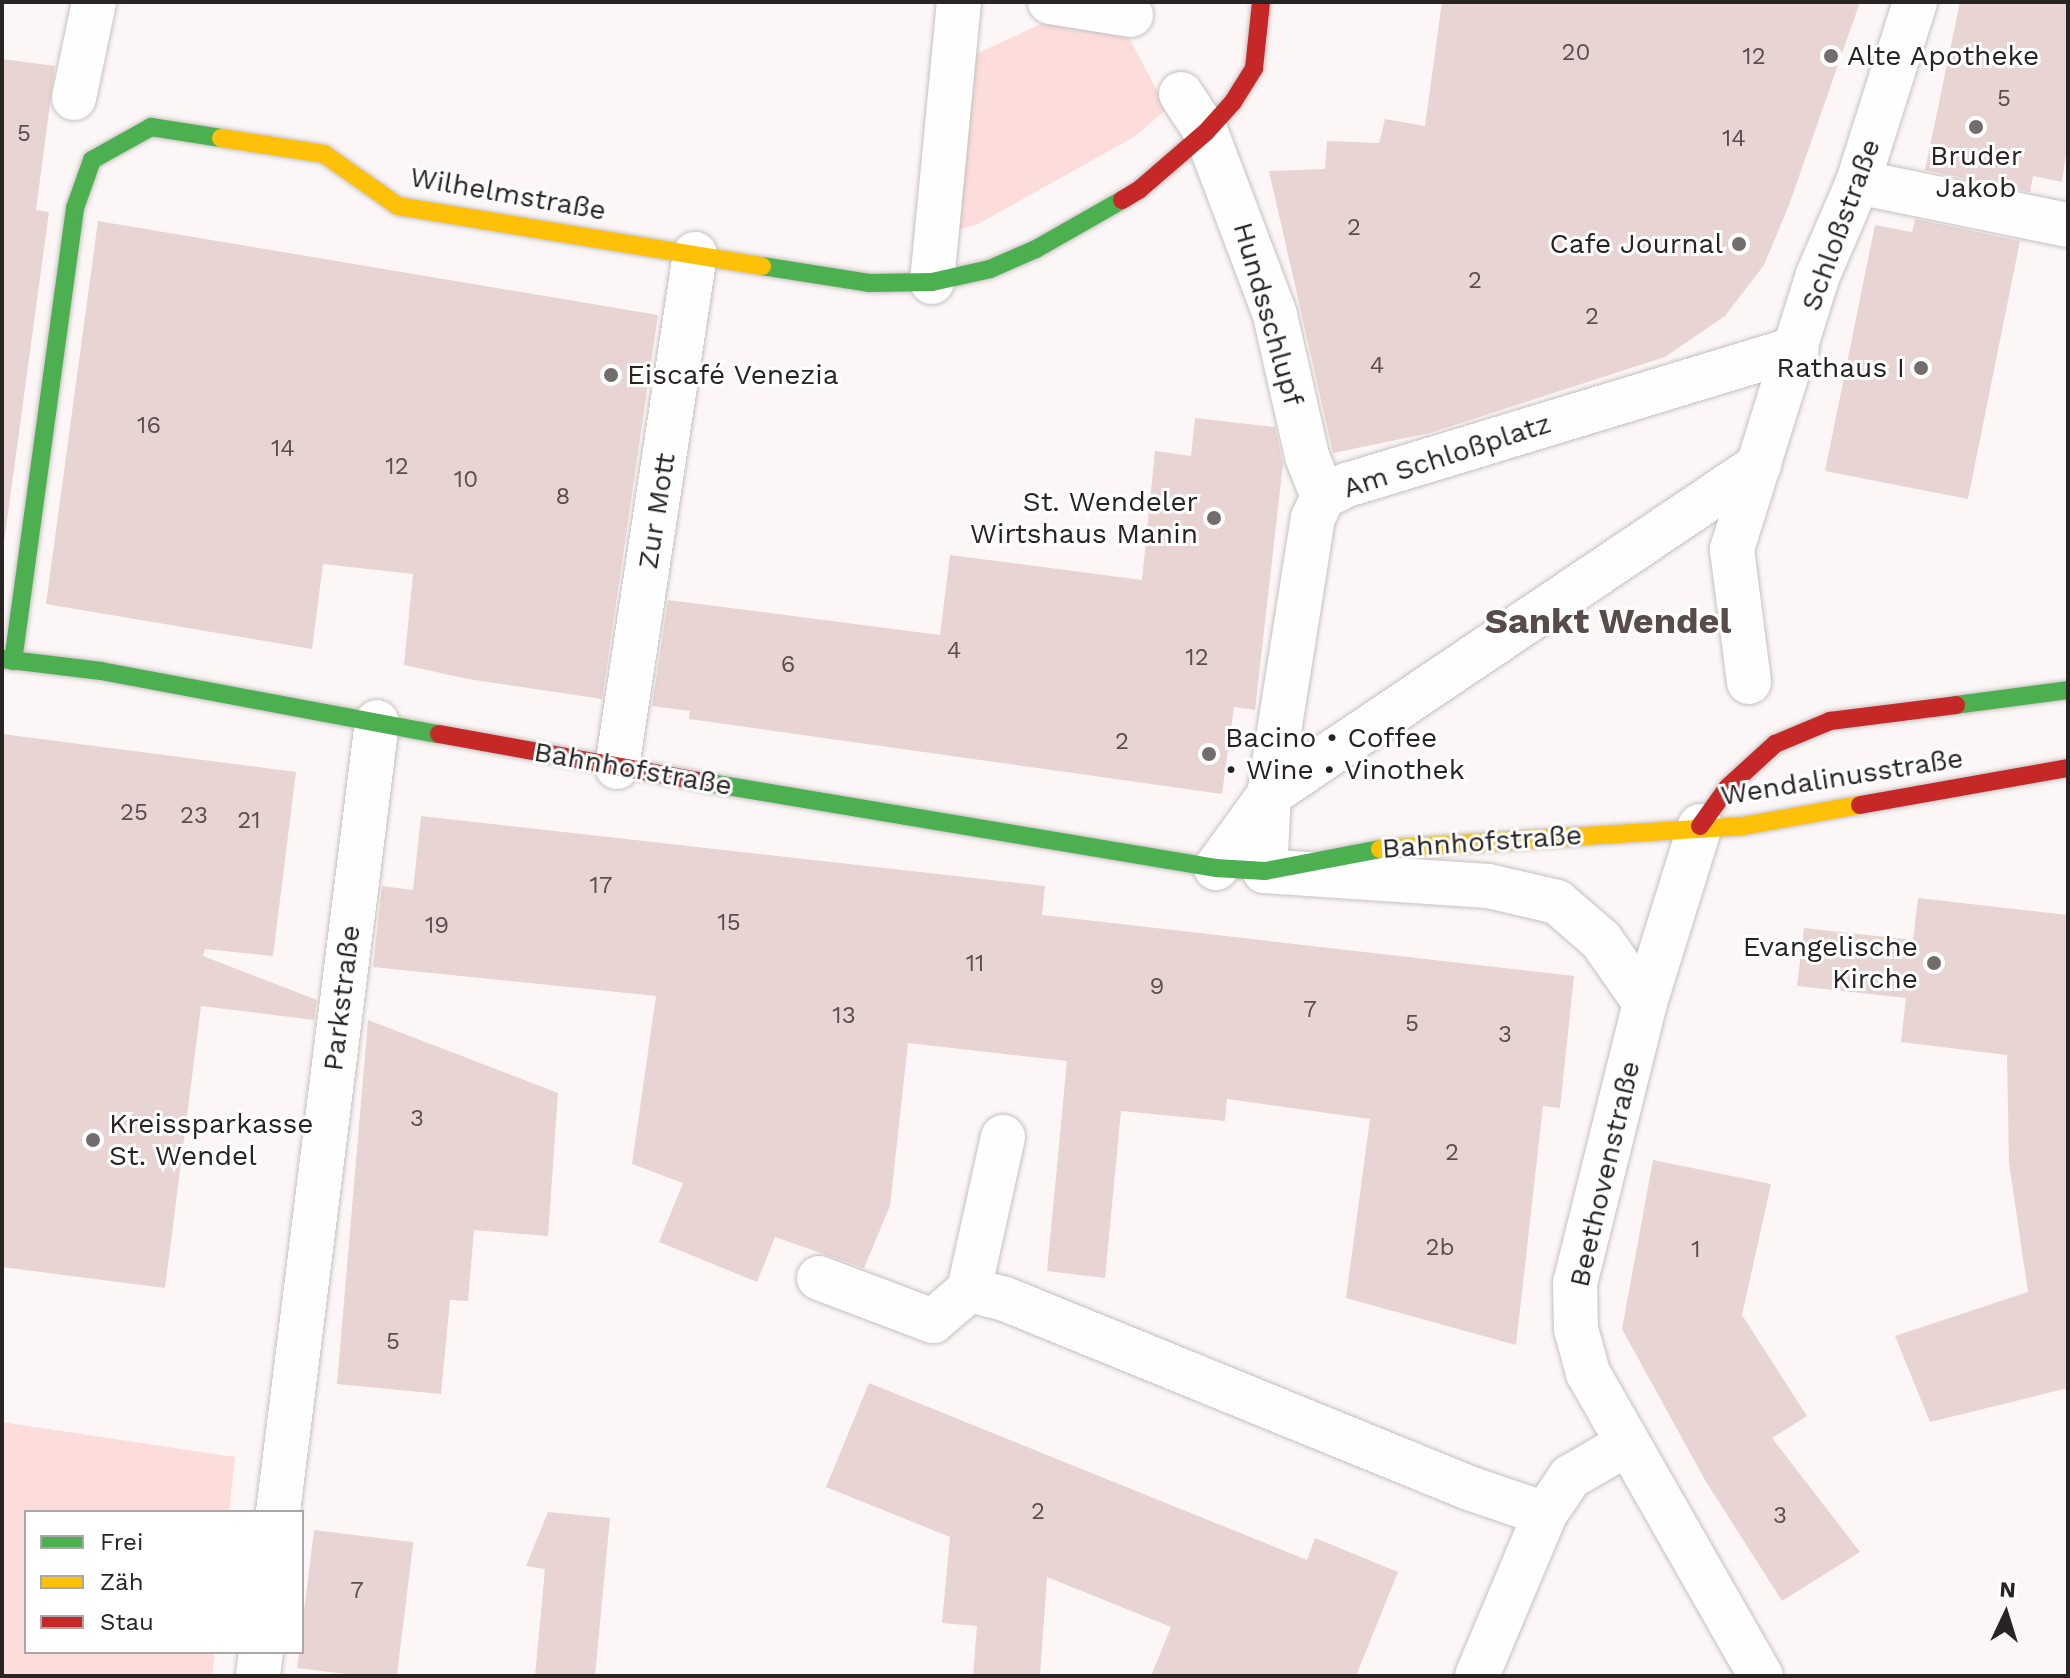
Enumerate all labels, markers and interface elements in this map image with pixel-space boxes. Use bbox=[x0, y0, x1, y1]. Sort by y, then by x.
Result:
house number: 20 bbox=[1562, 39, 1590, 67]
place label: Alte Apotheke bbox=[1847, 39, 2040, 73]
house number: 12 bbox=[1742, 43, 1766, 71]
marker: Alte Apotheke bbox=[1822, 47, 1840, 65]
house number: 5 bbox=[1997, 85, 2011, 113]
marker: Bruder Jakob bbox=[1967, 118, 1985, 136]
house number: 5 bbox=[17, 120, 31, 148]
house number: 14 bbox=[1722, 125, 1746, 153]
street label: Schloßstraße bbox=[1794, 134, 1888, 316]
place label: Bruder Jakob bbox=[1930, 139, 2022, 205]
street label: Wilhelmstraße bbox=[407, 160, 609, 228]
house number: 2 bbox=[1347, 214, 1361, 242]
street label: Hundsschlupf bbox=[1226, 218, 1310, 410]
place label: Cafe Journal bbox=[1549, 227, 1723, 261]
marker: Cafe Journal bbox=[1730, 235, 1748, 253]
house number: 2 bbox=[1468, 267, 1482, 295]
house number: 2 bbox=[1585, 303, 1599, 331]
place label: Rathaus I bbox=[1776, 351, 1905, 385]
house number: 4 bbox=[1370, 352, 1384, 380]
place label: Eiscafé Venezia bbox=[627, 358, 840, 392]
marker: Rathaus I bbox=[1912, 359, 1930, 377]
marker: Eiscafé Venezia bbox=[602, 366, 620, 384]
street label: Am Schloßplatz bbox=[1339, 407, 1555, 505]
house number: 16 bbox=[137, 412, 161, 440]
house number: 14 bbox=[271, 435, 295, 463]
street label: Zur Mott bbox=[631, 450, 683, 572]
house number: 12 bbox=[385, 453, 409, 481]
house number: 10 bbox=[454, 466, 478, 494]
house number: 8 bbox=[556, 483, 570, 511]
place label: St. Wendeler Wirtshaus Manin bbox=[970, 485, 1198, 551]
marker: St. Wendeler Wirtshaus Manin bbox=[1205, 509, 1223, 527]
district label: Sankt Wendel bbox=[1485, 600, 1731, 644]
house number: 4 bbox=[947, 637, 961, 665]
house number: 12 bbox=[1185, 644, 1209, 672]
house number: 6 bbox=[781, 651, 795, 679]
place label: Bacino • Coffee • Wine • Vinothek bbox=[1225, 721, 1466, 787]
house number: 2 bbox=[1115, 728, 1129, 756]
street label: Bahnhofstraße bbox=[531, 735, 735, 803]
street label: Wendalinusstraße bbox=[1718, 741, 1966, 813]
marker: Bacino • Coffee • Wine • Vinothek bbox=[1200, 745, 1218, 763]
house number: 25 bbox=[120, 799, 148, 827]
house number: 23 bbox=[180, 802, 208, 830]
house number: 21 bbox=[237, 807, 261, 835]
street label: Bahnhofstraße bbox=[1381, 818, 1583, 866]
house number: 17 bbox=[590, 872, 612, 900]
house number: 15 bbox=[717, 909, 741, 937]
house number: 19 bbox=[425, 912, 449, 940]
street label: Parkstraße bbox=[316, 923, 368, 1073]
place label: Evangelische Kirche bbox=[1743, 930, 1918, 996]
house number: 11 bbox=[966, 950, 984, 978]
marker: Evangelische Kirche bbox=[1925, 954, 1943, 972]
house number: 9 bbox=[1150, 973, 1164, 1001]
house number: 7 bbox=[1303, 996, 1317, 1024]
house number: 13 bbox=[832, 1002, 856, 1030]
house number: 5 bbox=[1405, 1010, 1419, 1038]
house number: 3 bbox=[1498, 1021, 1512, 1049]
street label: Beethovenstraße bbox=[1563, 1058, 1647, 1290]
house number: 3 bbox=[410, 1105, 424, 1133]
place label: Kreissparkasse St. Wendel bbox=[109, 1107, 313, 1173]
marker: Kreissparkasse St. Wendel bbox=[84, 1131, 102, 1149]
house number: 2 bbox=[1445, 1139, 1459, 1167]
house number: 2b bbox=[1425, 1234, 1455, 1262]
house number: 1 bbox=[1691, 1236, 1701, 1264]
house number: 5 bbox=[386, 1328, 400, 1356]
house number: 2 bbox=[1031, 1498, 1045, 1526]
house number: 3 bbox=[1773, 1502, 1787, 1530]
legend bbox=[24, 1510, 304, 1654]
text: Frei bbox=[100, 1528, 143, 1556]
text: Zäh bbox=[100, 1568, 144, 1596]
north arrow bbox=[1966, 1574, 2046, 1654]
house number: 7 bbox=[350, 1577, 364, 1605]
text: N bbox=[1999, 1577, 2017, 1603]
text: Stau bbox=[100, 1608, 154, 1636]

